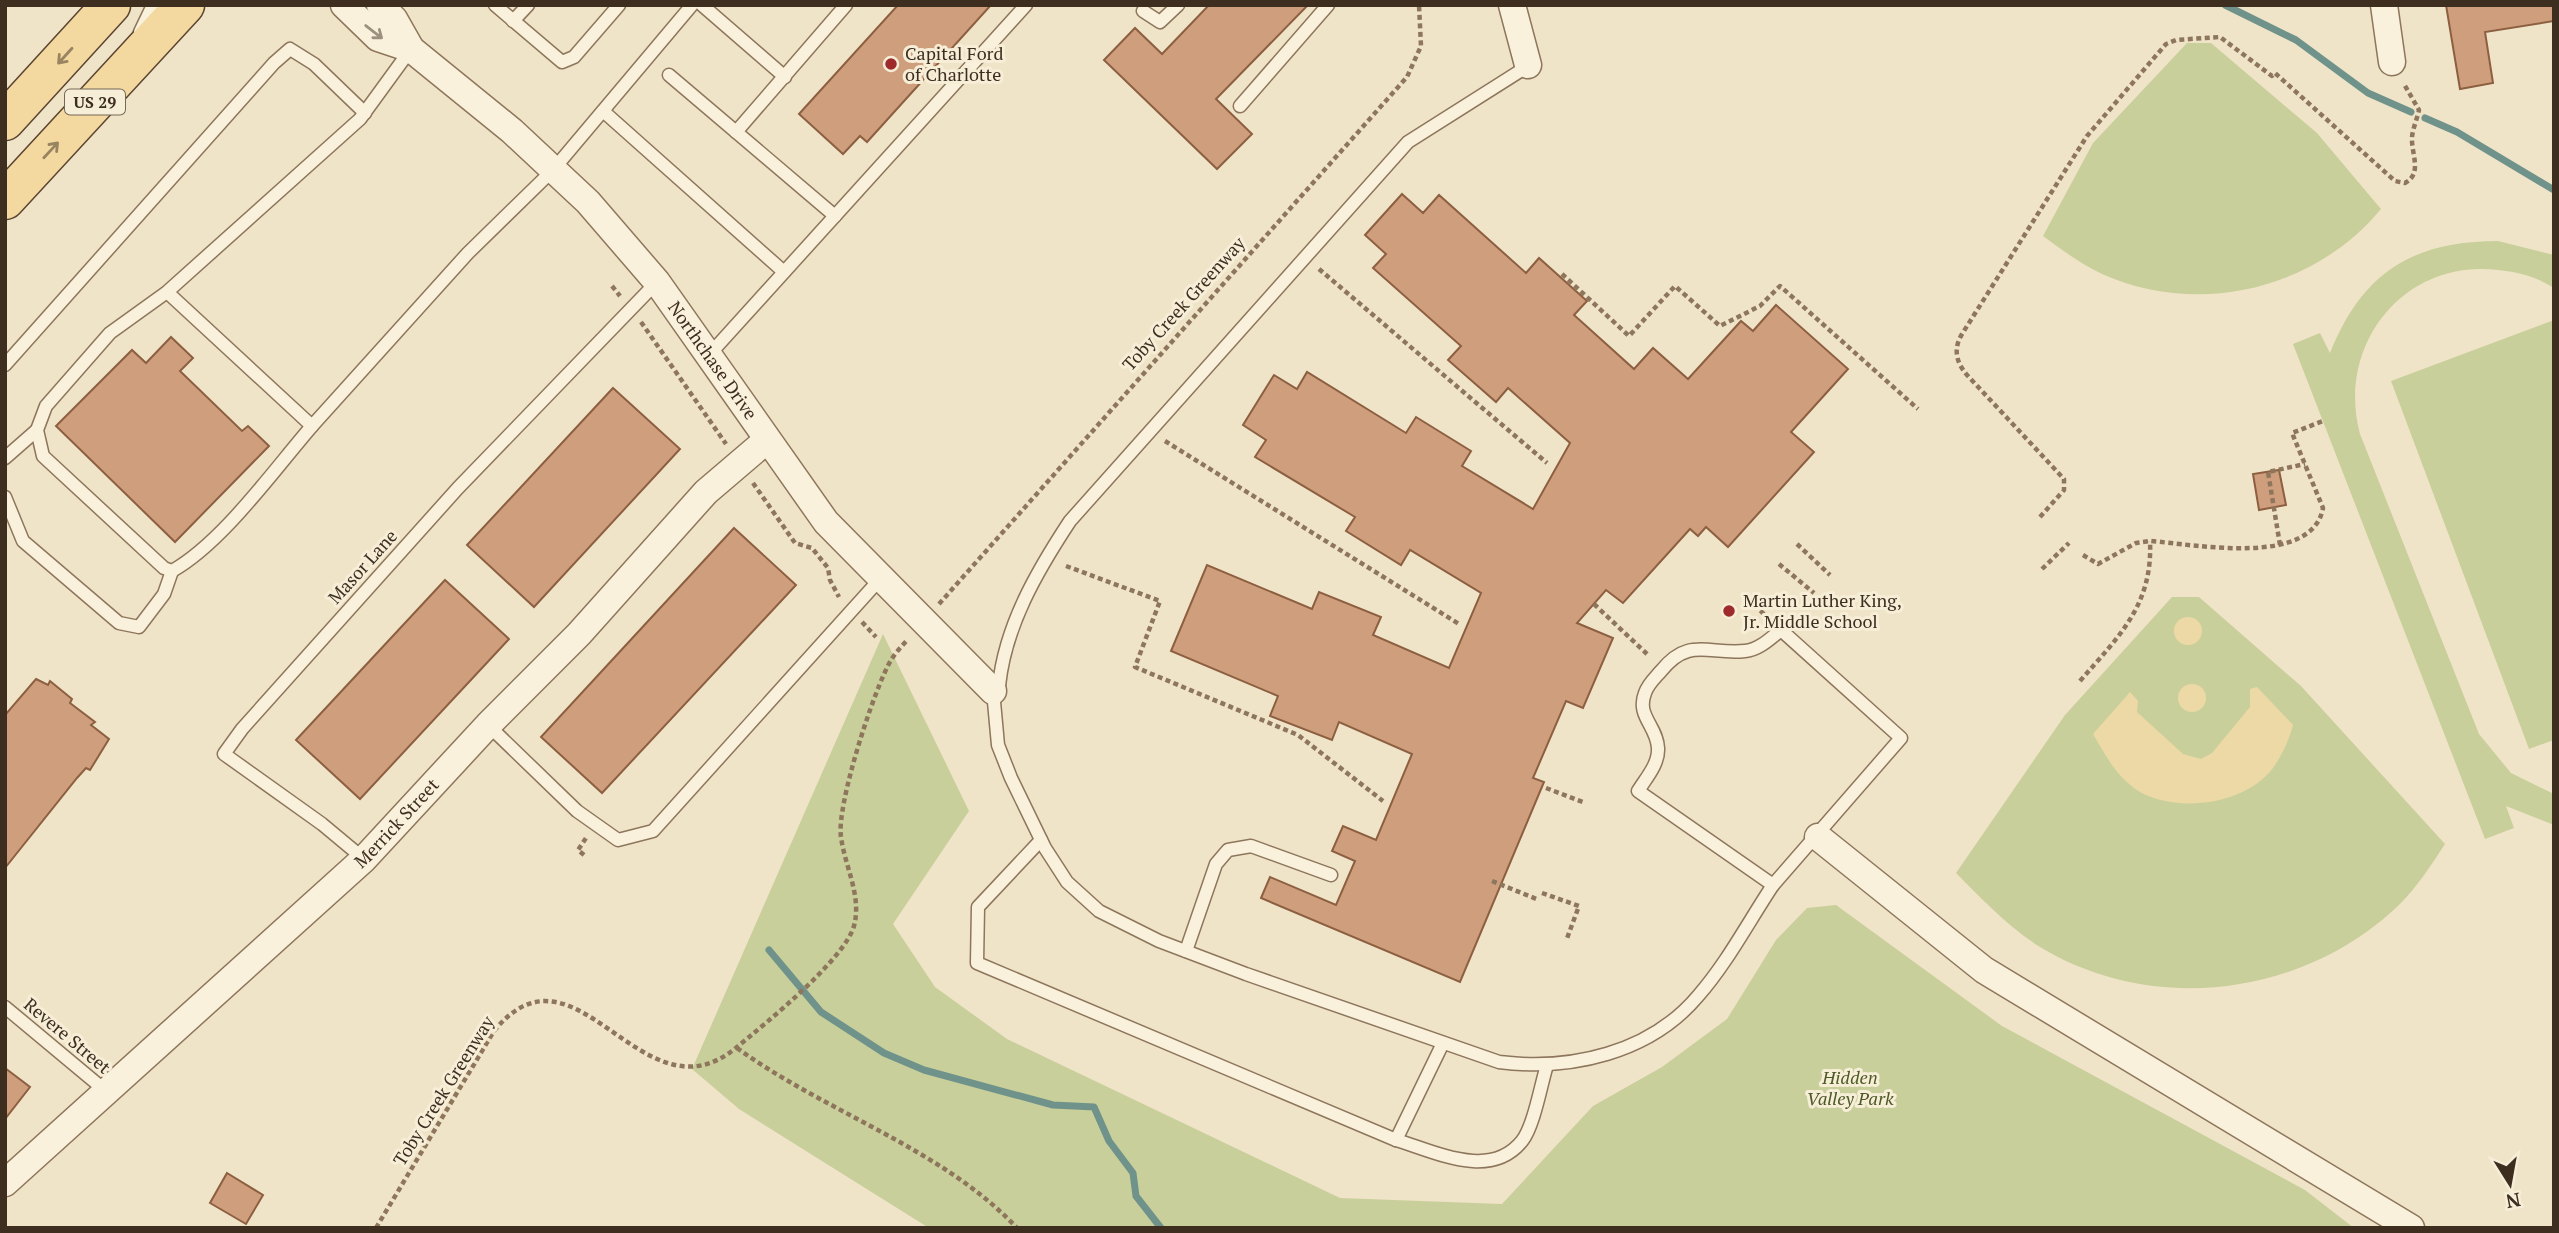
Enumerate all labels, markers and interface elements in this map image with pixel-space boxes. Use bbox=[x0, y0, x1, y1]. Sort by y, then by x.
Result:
one-way arrow bbox=[365, 25, 383, 40]
place label: Capital Ford of Charlotte bbox=[905, 41, 1004, 86]
one-way arrow bbox=[57, 47, 74, 64]
marker: Capital Ford of Charlotte bbox=[883, 56, 899, 72]
road number: US 29 bbox=[65, 90, 125, 114]
one-way arrow bbox=[43, 142, 60, 159]
street label: Toby Creek Greenway bbox=[1117, 231, 1251, 375]
street label: Northchase Drive bbox=[663, 296, 763, 424]
street label: Masor Lane bbox=[322, 524, 402, 609]
place label: Martin Luther King, Jr. Middle School bbox=[1743, 588, 1902, 633]
marker: Martin Luther King, Jr. Middle School bbox=[1721, 603, 1737, 619]
street label: Merrick Street bbox=[349, 773, 444, 873]
street label: Revere Street bbox=[19, 992, 116, 1079]
street label: Toby Creek Greenway bbox=[387, 1010, 500, 1170]
park label: Hidden Valley Park bbox=[1806, 1065, 1894, 1110]
north arrow bbox=[2475, 1149, 2545, 1219]
text: N bbox=[2503, 1188, 2523, 1215]

